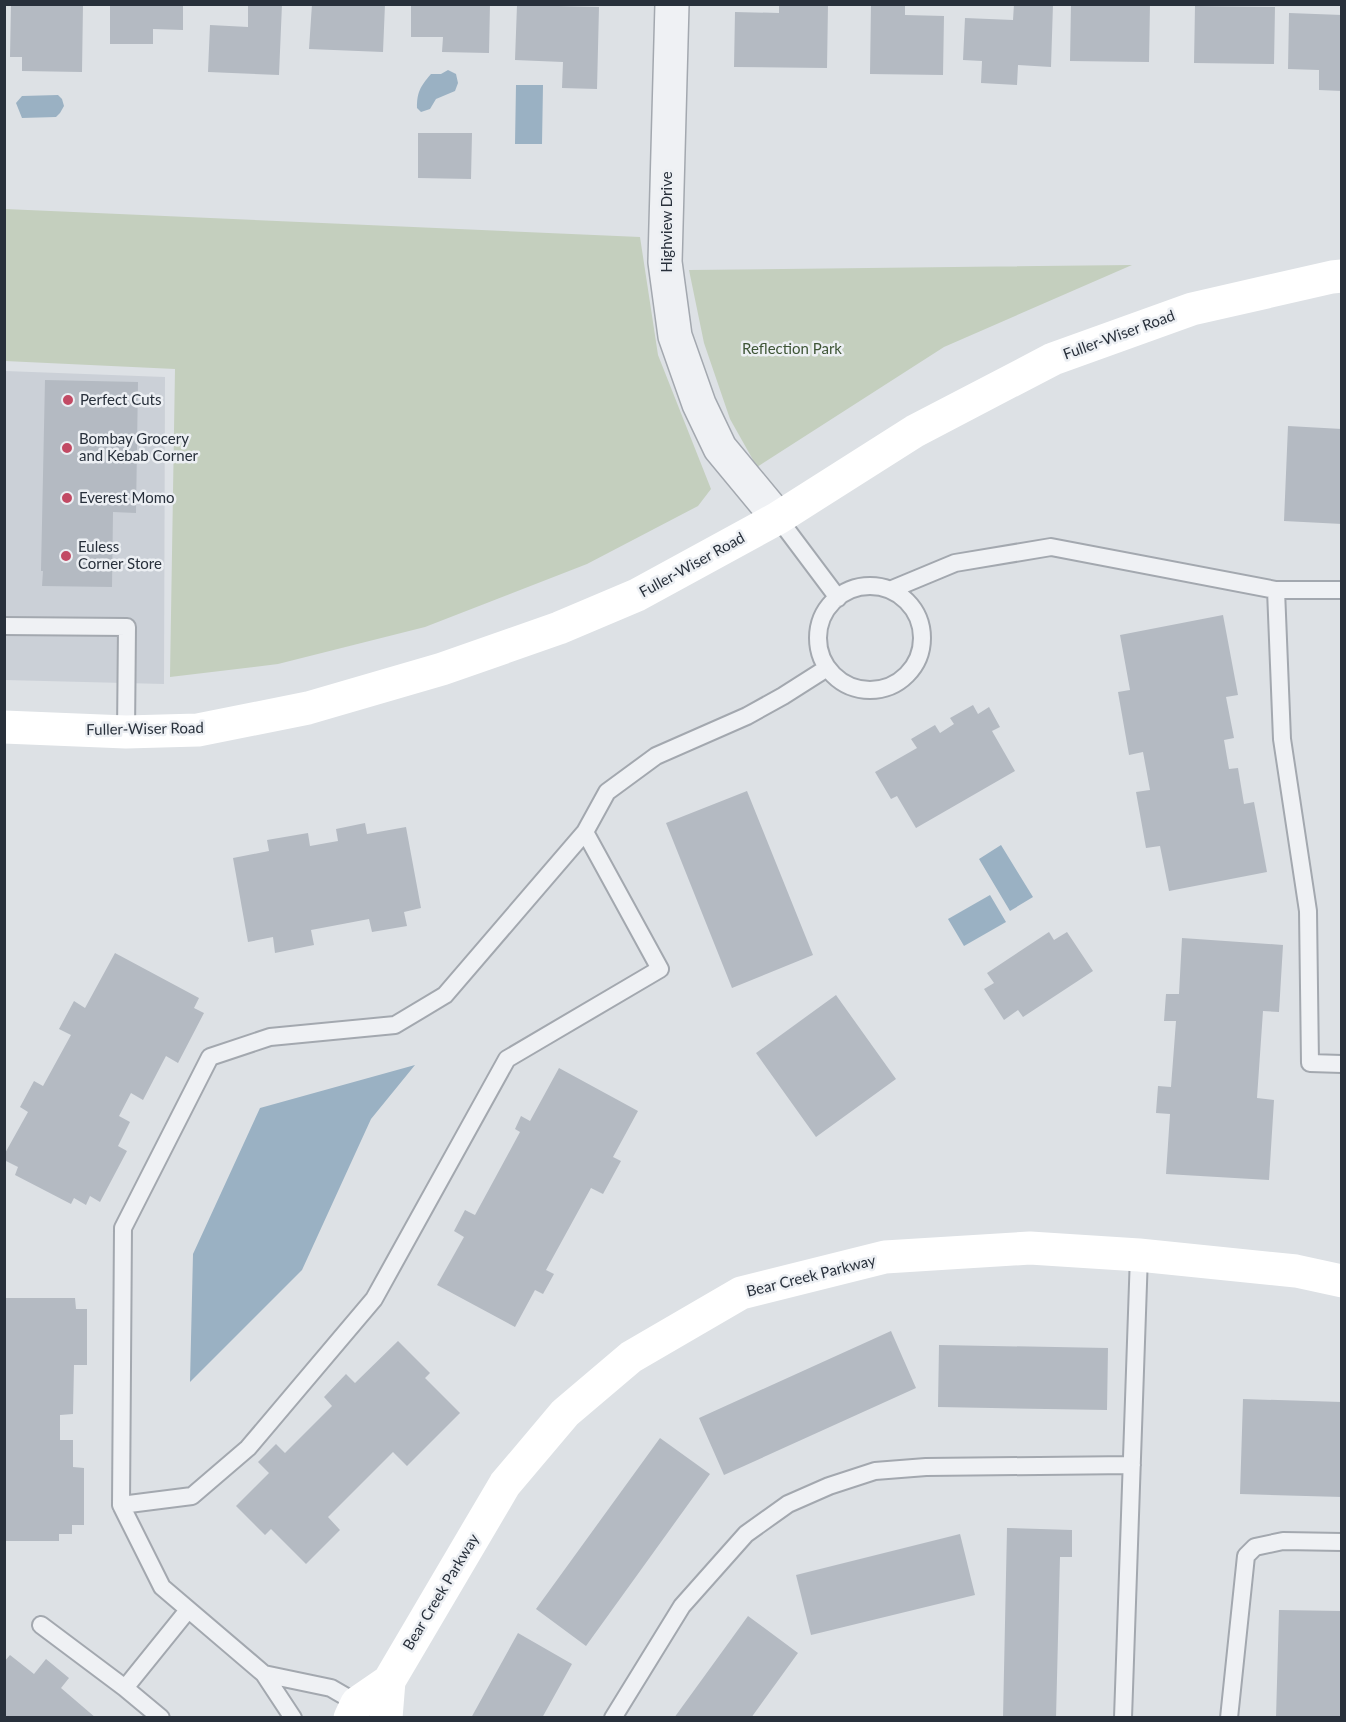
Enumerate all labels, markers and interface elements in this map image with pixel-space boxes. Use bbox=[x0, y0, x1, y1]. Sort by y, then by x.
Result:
street label: Highview Drive bbox=[657, 171, 675, 273]
street label: Fuller-Wiser Road bbox=[1060, 306, 1177, 363]
park label: Reflection Park bbox=[742, 339, 842, 357]
place label: Perfect Cuts bbox=[80, 390, 161, 408]
marker: Perfect Cuts bbox=[61, 393, 75, 407]
place label: Bombay Grocery and Kebab Corner bbox=[79, 429, 199, 464]
marker: Bombay Grocery and Kebab Corner bbox=[60, 441, 74, 455]
place label: Everest Momo bbox=[79, 488, 175, 506]
marker: Everest Momo bbox=[60, 491, 74, 505]
street label: Fuller-Wiser Road bbox=[636, 528, 747, 600]
place label: Euless Corner Store bbox=[78, 537, 162, 572]
marker: Euless Corner Store bbox=[59, 549, 73, 563]
street label: Fuller-Wiser Road bbox=[86, 718, 204, 738]
street label: Bear Creek Parkway bbox=[744, 1250, 877, 1300]
street label: Bear Creek Parkway bbox=[398, 1530, 482, 1653]

